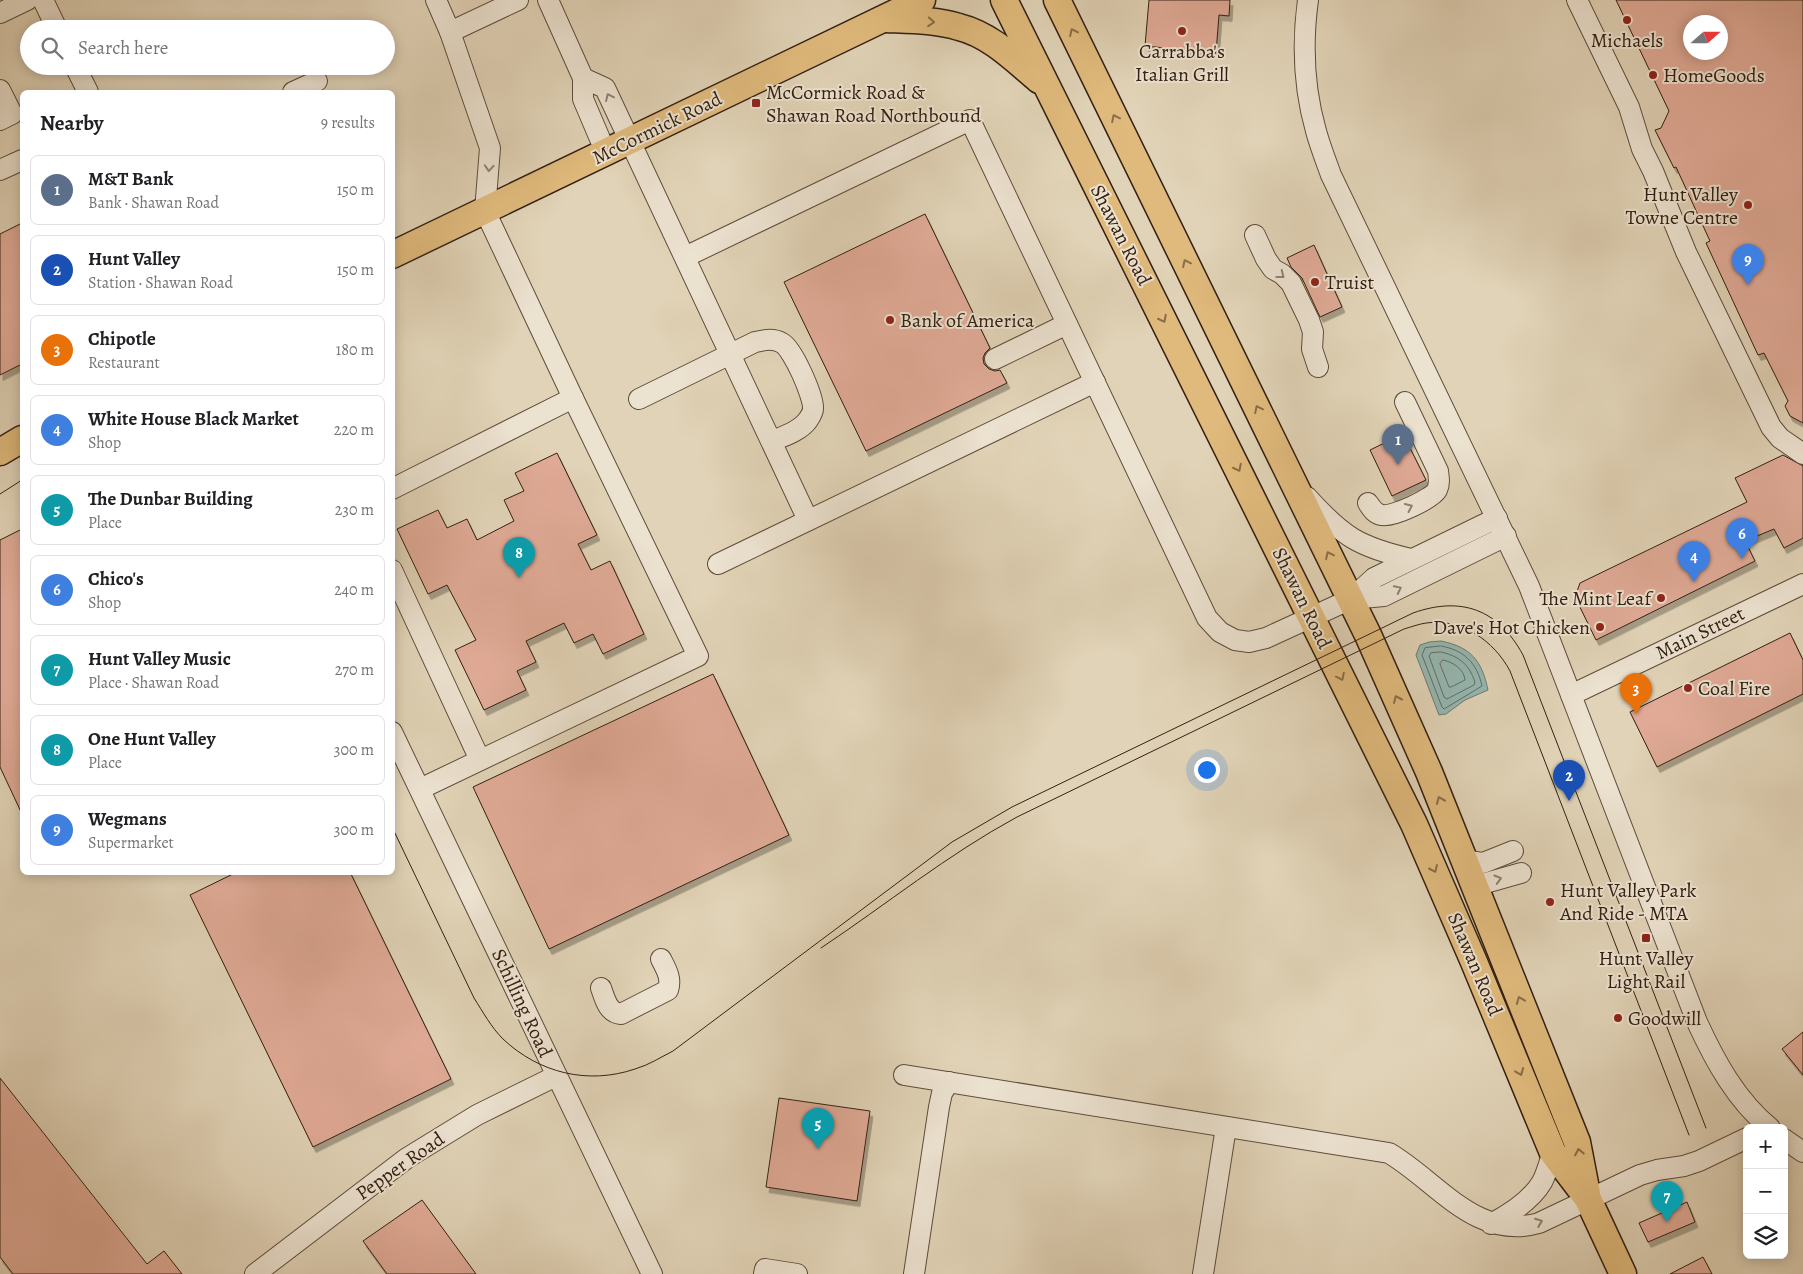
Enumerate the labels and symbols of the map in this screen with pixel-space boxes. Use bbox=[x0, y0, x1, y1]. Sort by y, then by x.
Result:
marker: Michaels bbox=[1621, 14, 1633, 26]
north arrow bbox=[1683, 15, 1728, 60]
one-way arrow bbox=[928, 16, 936, 27]
marker: Carrabba's Italian Grill bbox=[1176, 25, 1188, 37]
place label: Michaels bbox=[1591, 27, 1663, 54]
one-way arrow bbox=[1069, 28, 1079, 37]
place label: Carrabba's Italian Grill bbox=[1135, 38, 1229, 88]
place label: HomeGoods bbox=[1663, 62, 1765, 89]
marker: HomeGoods bbox=[1647, 69, 1659, 81]
place label: McCormick Road & Shawan Road Northbound bbox=[766, 79, 981, 129]
street label: McCormick Road bbox=[588, 85, 727, 171]
one-way arrow bbox=[605, 93, 616, 102]
marker: McCormick Road & Shawan Road Northbound bbox=[750, 97, 762, 109]
one-way arrow bbox=[1111, 114, 1121, 123]
one-way arrow bbox=[483, 164, 494, 172]
street label: Shawan Road bbox=[1084, 180, 1158, 290]
place label: Hunt Valley Towne Centre bbox=[1626, 181, 1739, 231]
marker: Hunt Valley Towne Centre bbox=[1742, 199, 1754, 211]
pin: 9 bbox=[1732, 244, 1764, 285]
one-way arrow bbox=[1182, 260, 1192, 269]
place label: Truist bbox=[1325, 269, 1374, 296]
one-way arrow bbox=[1275, 270, 1284, 278]
marker: Truist bbox=[1309, 276, 1321, 288]
place label: Bank of America bbox=[900, 307, 1035, 334]
marker: Bank of America bbox=[884, 314, 896, 326]
one-way arrow bbox=[1157, 314, 1167, 323]
one-way arrow bbox=[1254, 405, 1264, 414]
pin: 1 bbox=[1382, 424, 1414, 465]
one-way arrow bbox=[1232, 463, 1242, 472]
one-way arrow bbox=[1404, 503, 1413, 513]
pin: 6 bbox=[1726, 518, 1758, 559]
pin: 8 bbox=[503, 537, 535, 578]
pin: 4 bbox=[1678, 541, 1710, 582]
street label: Shawan Road bbox=[1266, 543, 1338, 653]
one-way arrow bbox=[1325, 551, 1336, 560]
one-way arrow bbox=[1393, 585, 1402, 595]
place label: The Mint Leaf bbox=[1539, 585, 1654, 612]
marker: The Mint Leaf bbox=[1655, 592, 1667, 604]
street label: Main Street bbox=[1651, 600, 1749, 666]
place label: Dave's Hot Chicken bbox=[1433, 614, 1590, 641]
marker: Dave's Hot Chicken bbox=[1594, 621, 1606, 633]
one-way arrow bbox=[1335, 672, 1345, 681]
pin: 3 bbox=[1620, 673, 1652, 714]
place label: Coal Fire bbox=[1698, 675, 1770, 702]
marker: Coal Fire bbox=[1682, 682, 1694, 694]
one-way arrow bbox=[1392, 695, 1403, 704]
your location bbox=[1194, 757, 1220, 783]
pin: 2 bbox=[1553, 760, 1585, 801]
one-way arrow bbox=[1436, 796, 1447, 805]
one-way arrow bbox=[1427, 864, 1438, 873]
one-way arrow bbox=[1493, 874, 1502, 885]
place label: Hunt Valley Park And Ride - MTA bbox=[1559, 877, 1697, 927]
marker: Hunt Valley Park And Ride - MTA bbox=[1544, 896, 1556, 908]
street label: Shawan Road bbox=[1441, 908, 1509, 1020]
marker: Hunt Valley Light Rail bbox=[1640, 932, 1652, 944]
street label: Schilling Road bbox=[485, 944, 559, 1062]
place label: Hunt Valley Light Rail bbox=[1599, 945, 1695, 995]
one-way arrow bbox=[1516, 996, 1527, 1005]
place label: Goodwill bbox=[1628, 1005, 1701, 1032]
marker: Goodwill bbox=[1612, 1012, 1624, 1024]
one-way arrow bbox=[1513, 1067, 1524, 1076]
pin: 5 bbox=[802, 1108, 834, 1149]
street label: Pepper Road bbox=[350, 1125, 450, 1206]
one-way arrow bbox=[1574, 1147, 1585, 1156]
pin: 7 bbox=[1651, 1181, 1683, 1222]
one-way arrow bbox=[1534, 1218, 1543, 1228]

